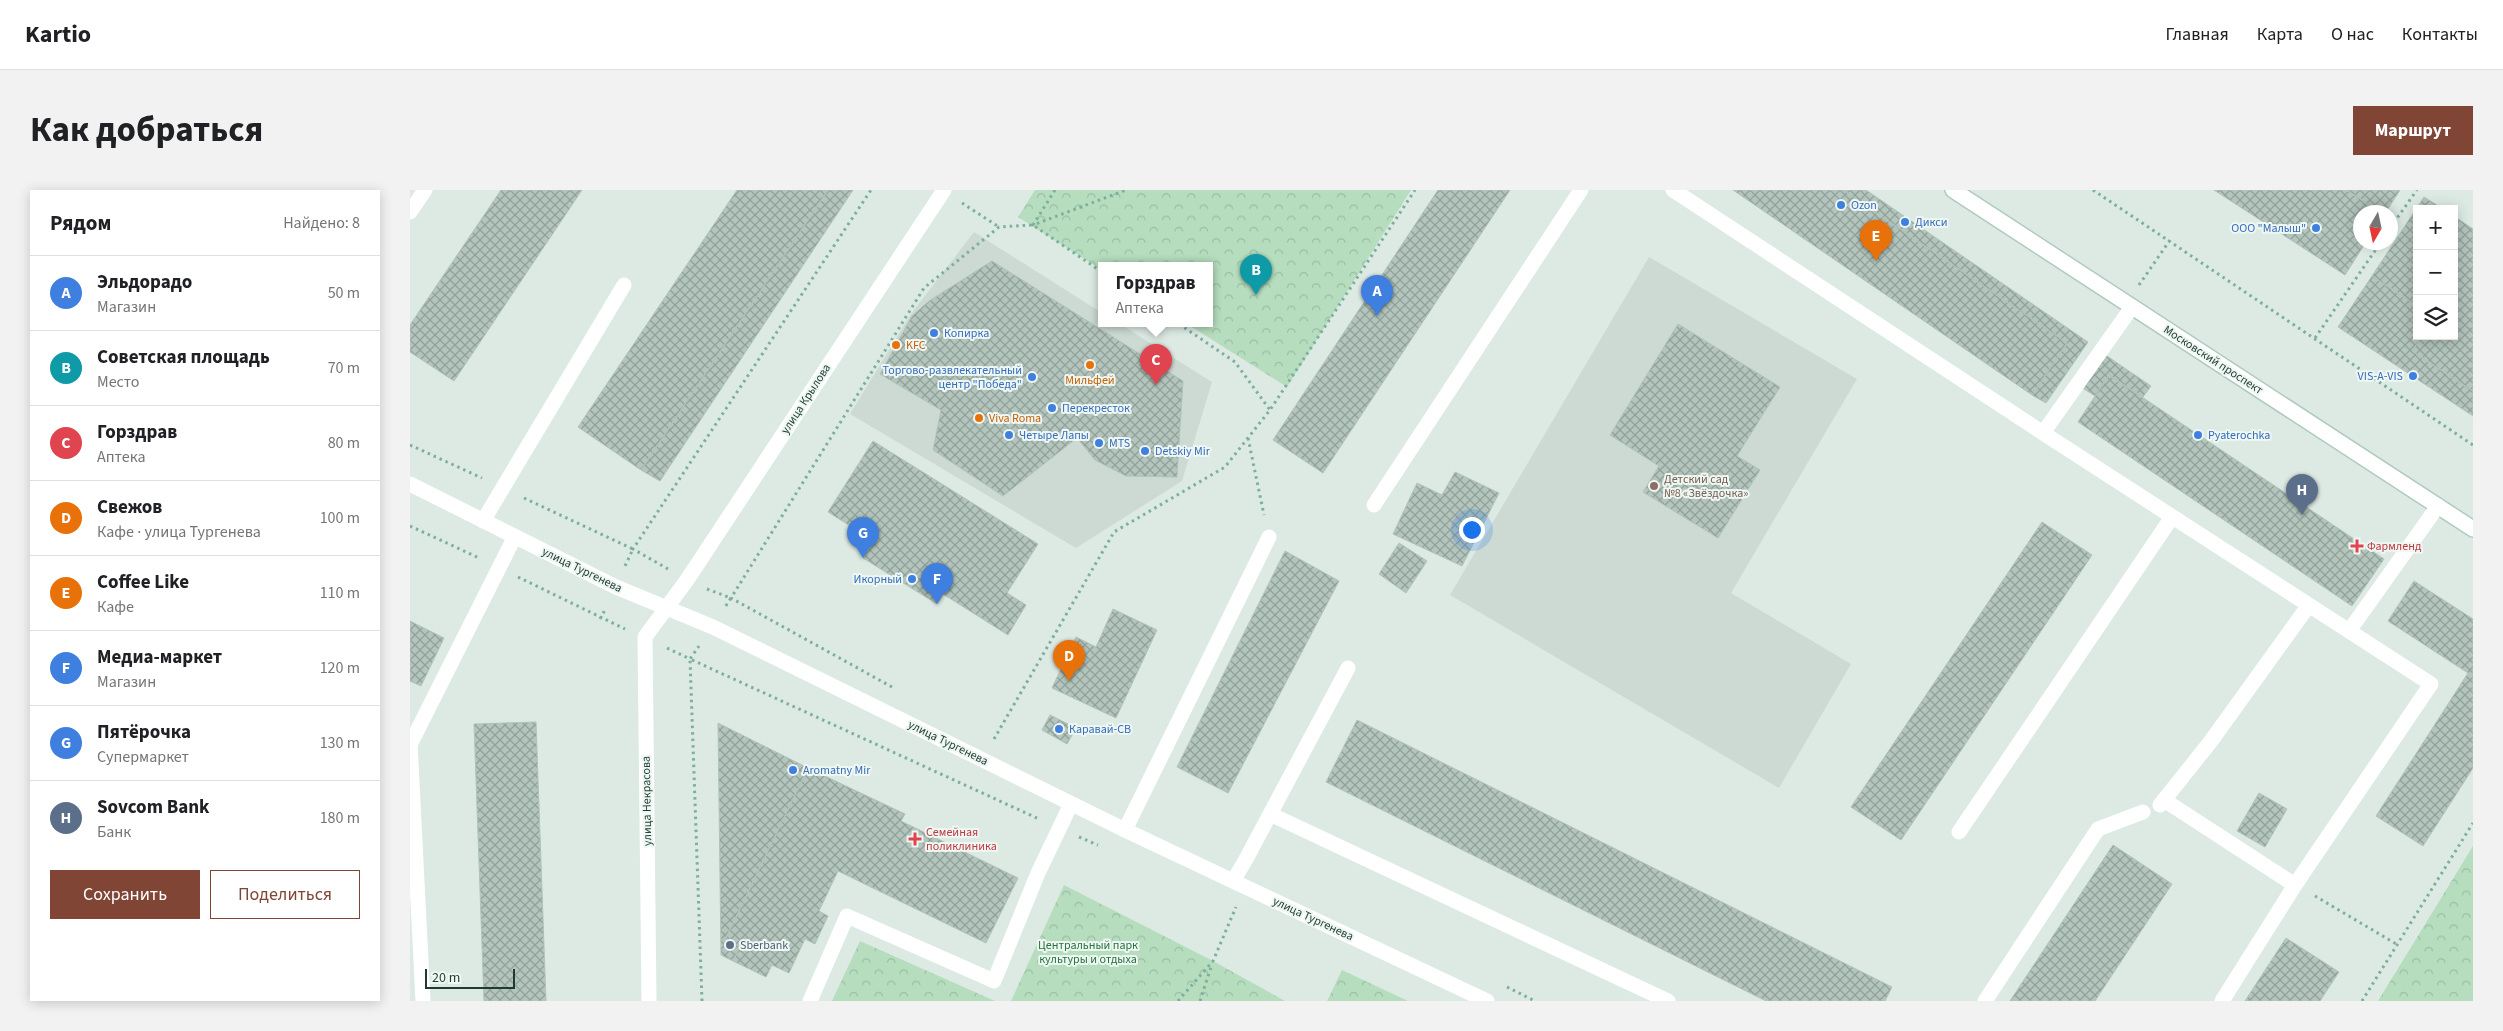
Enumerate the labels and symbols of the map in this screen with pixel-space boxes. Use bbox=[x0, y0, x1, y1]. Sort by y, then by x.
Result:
place label: Ozon bbox=[1851, 197, 1877, 214]
marker: Ozon bbox=[1835, 199, 1847, 211]
north arrow bbox=[2353, 205, 2398, 250]
place label: Дикси bbox=[1915, 214, 1948, 231]
marker: Дикси bbox=[1899, 216, 1911, 228]
pin: E bbox=[1860, 220, 1892, 261]
place label: ООО "Малыш" bbox=[2231, 220, 2306, 237]
marker: ООО "Малыш" bbox=[2310, 222, 2322, 234]
pin: B bbox=[1240, 254, 1272, 295]
pin: A bbox=[1361, 275, 1393, 316]
street label: Московский проспект bbox=[2160, 321, 2266, 399]
place label: Копирка bbox=[944, 325, 989, 342]
marker: Копирка bbox=[928, 327, 940, 339]
place label: KFC bbox=[906, 337, 926, 354]
marker: KFC bbox=[890, 339, 902, 351]
pin: C bbox=[1140, 344, 1172, 385]
marker: Мильфей bbox=[1084, 359, 1096, 371]
street label: улица Крылова bbox=[777, 361, 835, 437]
place label: Торгово-развлекательный центр "Победа" bbox=[883, 362, 1022, 393]
place label: VIS-A-VIS bbox=[2358, 368, 2403, 385]
marker: VIS-A-VIS bbox=[2407, 370, 2419, 382]
marker: Торгово-развлекательный центр "Победа" bbox=[1026, 371, 1038, 383]
place label: Мильфей bbox=[1065, 372, 1115, 389]
place label: Перекресток bbox=[1062, 400, 1130, 417]
marker: Перекресток bbox=[1046, 402, 1058, 414]
place label: Viva Roma bbox=[989, 410, 1041, 427]
marker: Viva Roma bbox=[973, 412, 985, 424]
place label: Четыре Лапы bbox=[1019, 427, 1089, 444]
place label: Pyaterochka bbox=[2208, 427, 2270, 444]
marker: Четыре Лапы bbox=[1003, 429, 1015, 441]
marker: Pyaterochka bbox=[2192, 429, 2204, 441]
place label: MTS bbox=[1109, 435, 1130, 452]
marker: MTS bbox=[1093, 437, 1105, 449]
place label: Detskiy Mir bbox=[1155, 443, 1211, 460]
marker: Detskiy Mir bbox=[1139, 445, 1151, 457]
place label: Детский сад №8 «Звёздочка» bbox=[1664, 471, 1748, 502]
pin: H bbox=[2286, 474, 2318, 515]
marker: Детский сад №8 «Звёздочка» bbox=[1648, 480, 1660, 492]
pin: G bbox=[847, 517, 879, 558]
your location bbox=[1459, 517, 1485, 543]
place label: Фармленд bbox=[2367, 538, 2422, 555]
marker: Фармленд bbox=[2351, 540, 2363, 552]
street label: улица Тургенева bbox=[539, 543, 625, 597]
pin: F bbox=[921, 563, 953, 604]
place label: Икорный bbox=[854, 571, 902, 588]
marker: Икорный bbox=[906, 573, 918, 585]
pin: D bbox=[1053, 640, 1085, 681]
street label: улица Тургенева bbox=[905, 716, 991, 770]
place label: Каравай-СВ bbox=[1069, 721, 1131, 738]
marker: Каравай-СВ bbox=[1053, 723, 1065, 735]
street label: улица Некрасова bbox=[638, 756, 656, 846]
place label: Aromatny Mir bbox=[803, 762, 871, 779]
marker: Aromatny Mir bbox=[787, 764, 799, 776]
place label: Семейная поликлиника bbox=[926, 824, 997, 855]
marker: Семейная поликлиника bbox=[908, 832, 922, 846]
street label: улица Тургенева bbox=[1270, 893, 1356, 945]
place label: Sberbank bbox=[740, 937, 788, 954]
park label: Центральный парк культуры и отдыха bbox=[1038, 937, 1138, 968]
marker: Sberbank bbox=[724, 939, 736, 951]
scale bar bbox=[425, 966, 515, 989]

